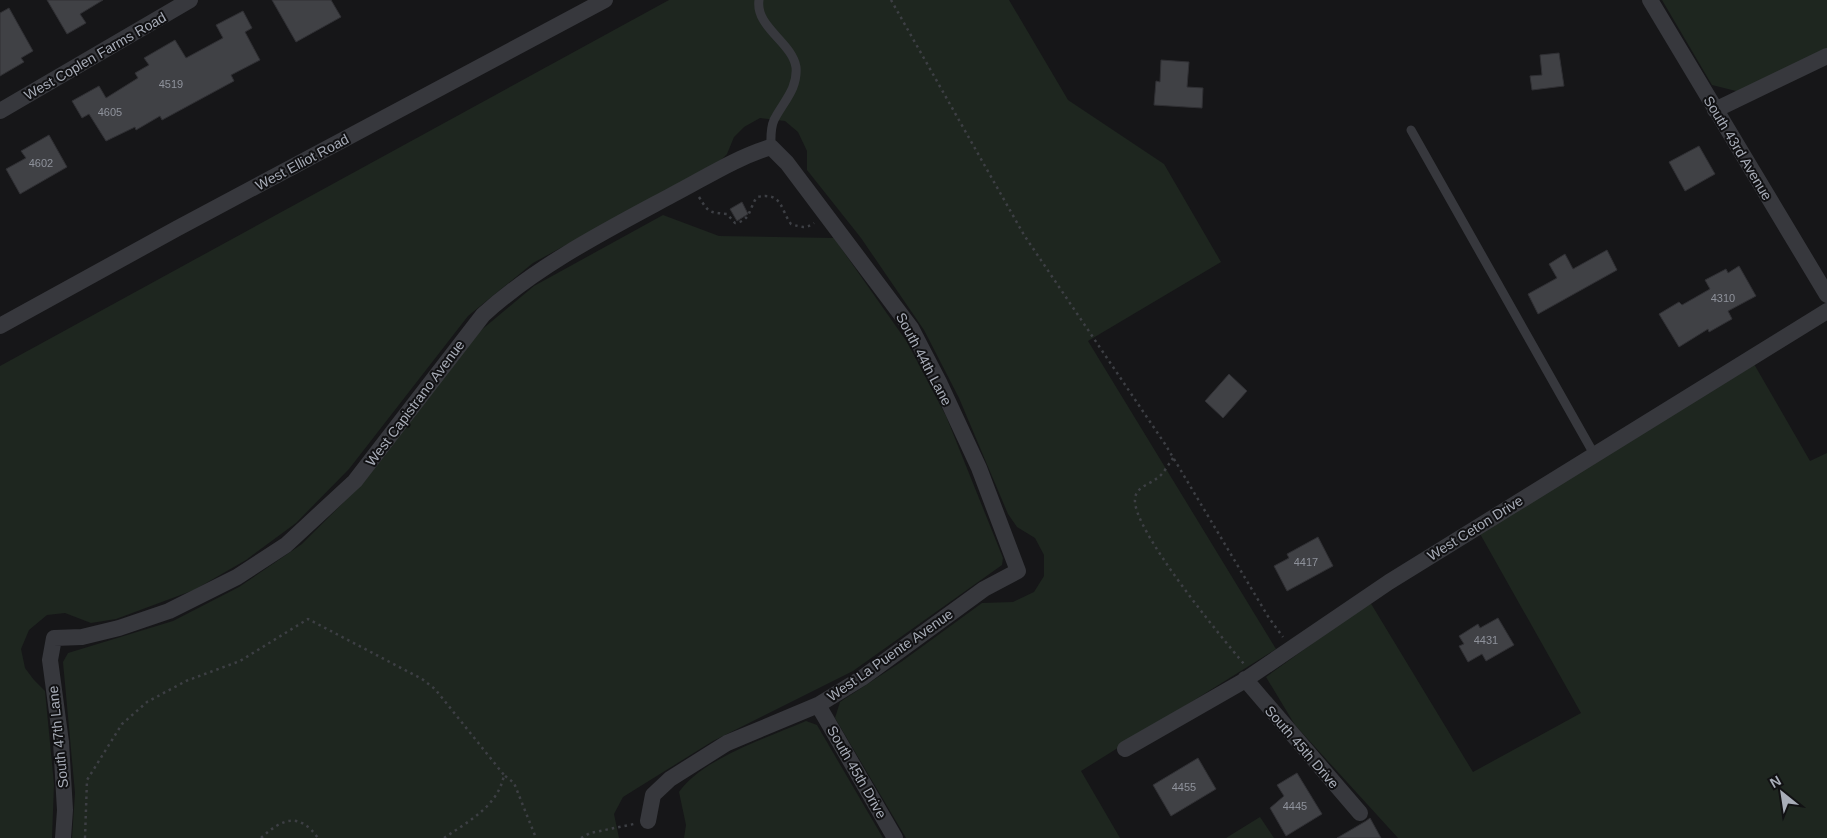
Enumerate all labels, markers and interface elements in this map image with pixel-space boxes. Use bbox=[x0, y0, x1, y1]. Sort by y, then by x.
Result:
street label: West Coplen Farms Road bbox=[21, 9, 169, 103]
house number: 4519 bbox=[159, 78, 183, 90]
street label: South 43rd Avenue bbox=[1701, 93, 1776, 203]
house number: 4605 bbox=[98, 106, 122, 118]
street label: West Elliot Road bbox=[253, 131, 351, 193]
house number: 4602 bbox=[29, 157, 53, 169]
house number: 4310 bbox=[1711, 292, 1735, 304]
street label: South 44th Lane bbox=[893, 310, 955, 408]
street label: West Capistrano Avenue bbox=[362, 337, 468, 469]
street label: West Ceton Drive bbox=[1424, 492, 1526, 564]
house number: 4417 bbox=[1294, 556, 1318, 568]
street label: West La Puente Avenue bbox=[824, 605, 956, 704]
house number: 4431 bbox=[1474, 634, 1498, 646]
street label: South 47th Lane bbox=[45, 685, 71, 789]
street label: South 45th Drive bbox=[1262, 702, 1342, 792]
street label: South 45th Drive bbox=[824, 723, 890, 821]
north arrow bbox=[1757, 768, 1807, 818]
text: N bbox=[1767, 772, 1784, 791]
house number: 4455 bbox=[1172, 781, 1196, 793]
house number: 4445 bbox=[1283, 800, 1307, 812]

